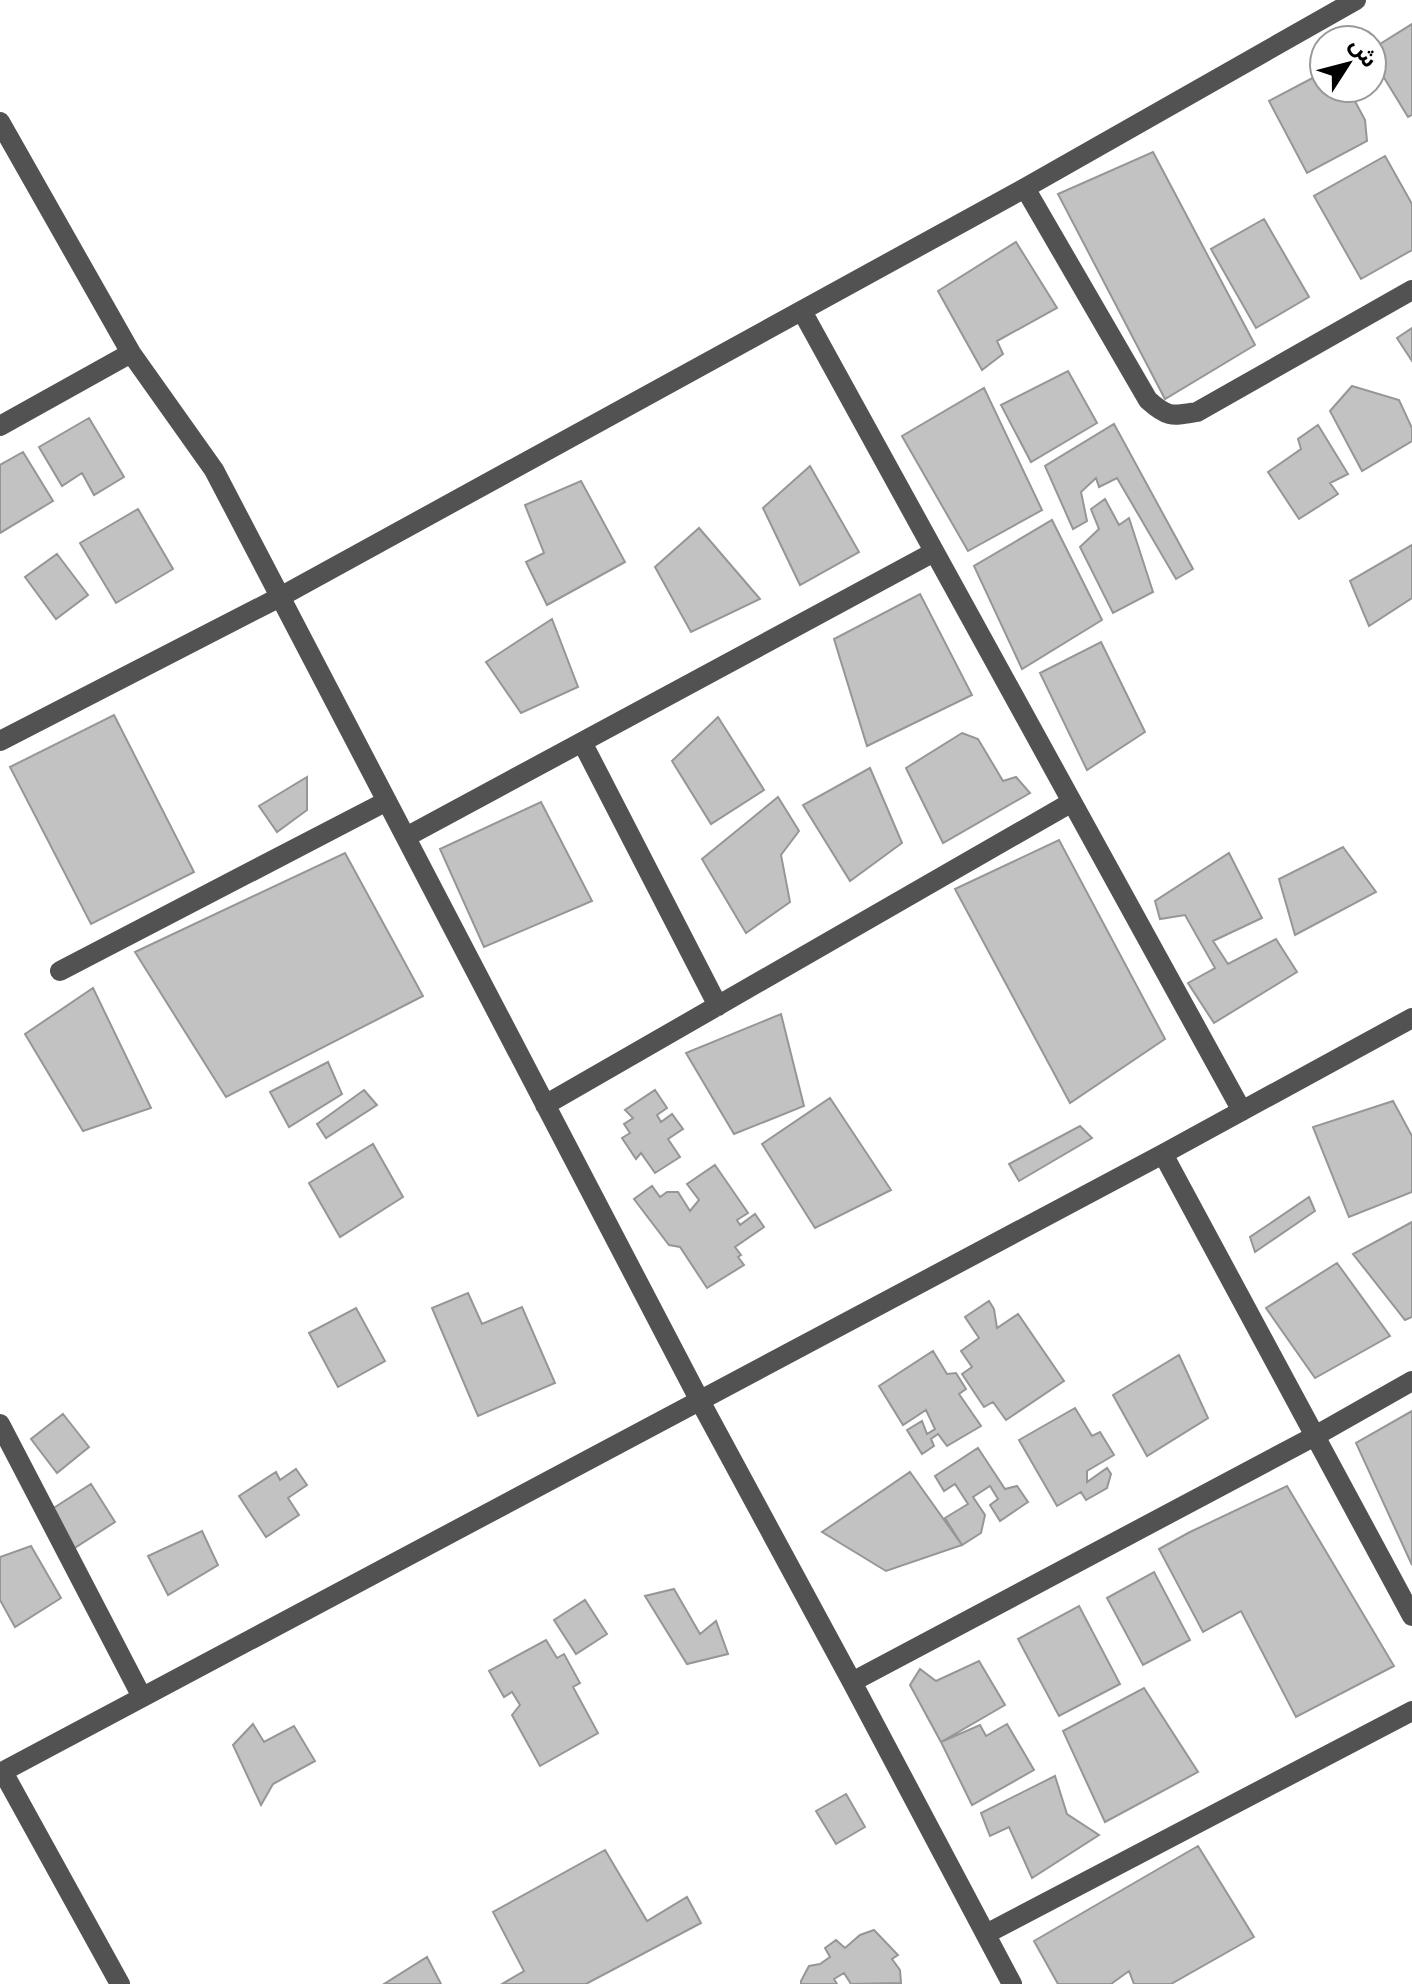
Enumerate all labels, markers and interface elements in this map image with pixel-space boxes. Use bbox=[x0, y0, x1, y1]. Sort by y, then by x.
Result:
north arrow bbox=[1308, 24, 1388, 104]
text: ش bbox=[1344, 32, 1384, 73]

